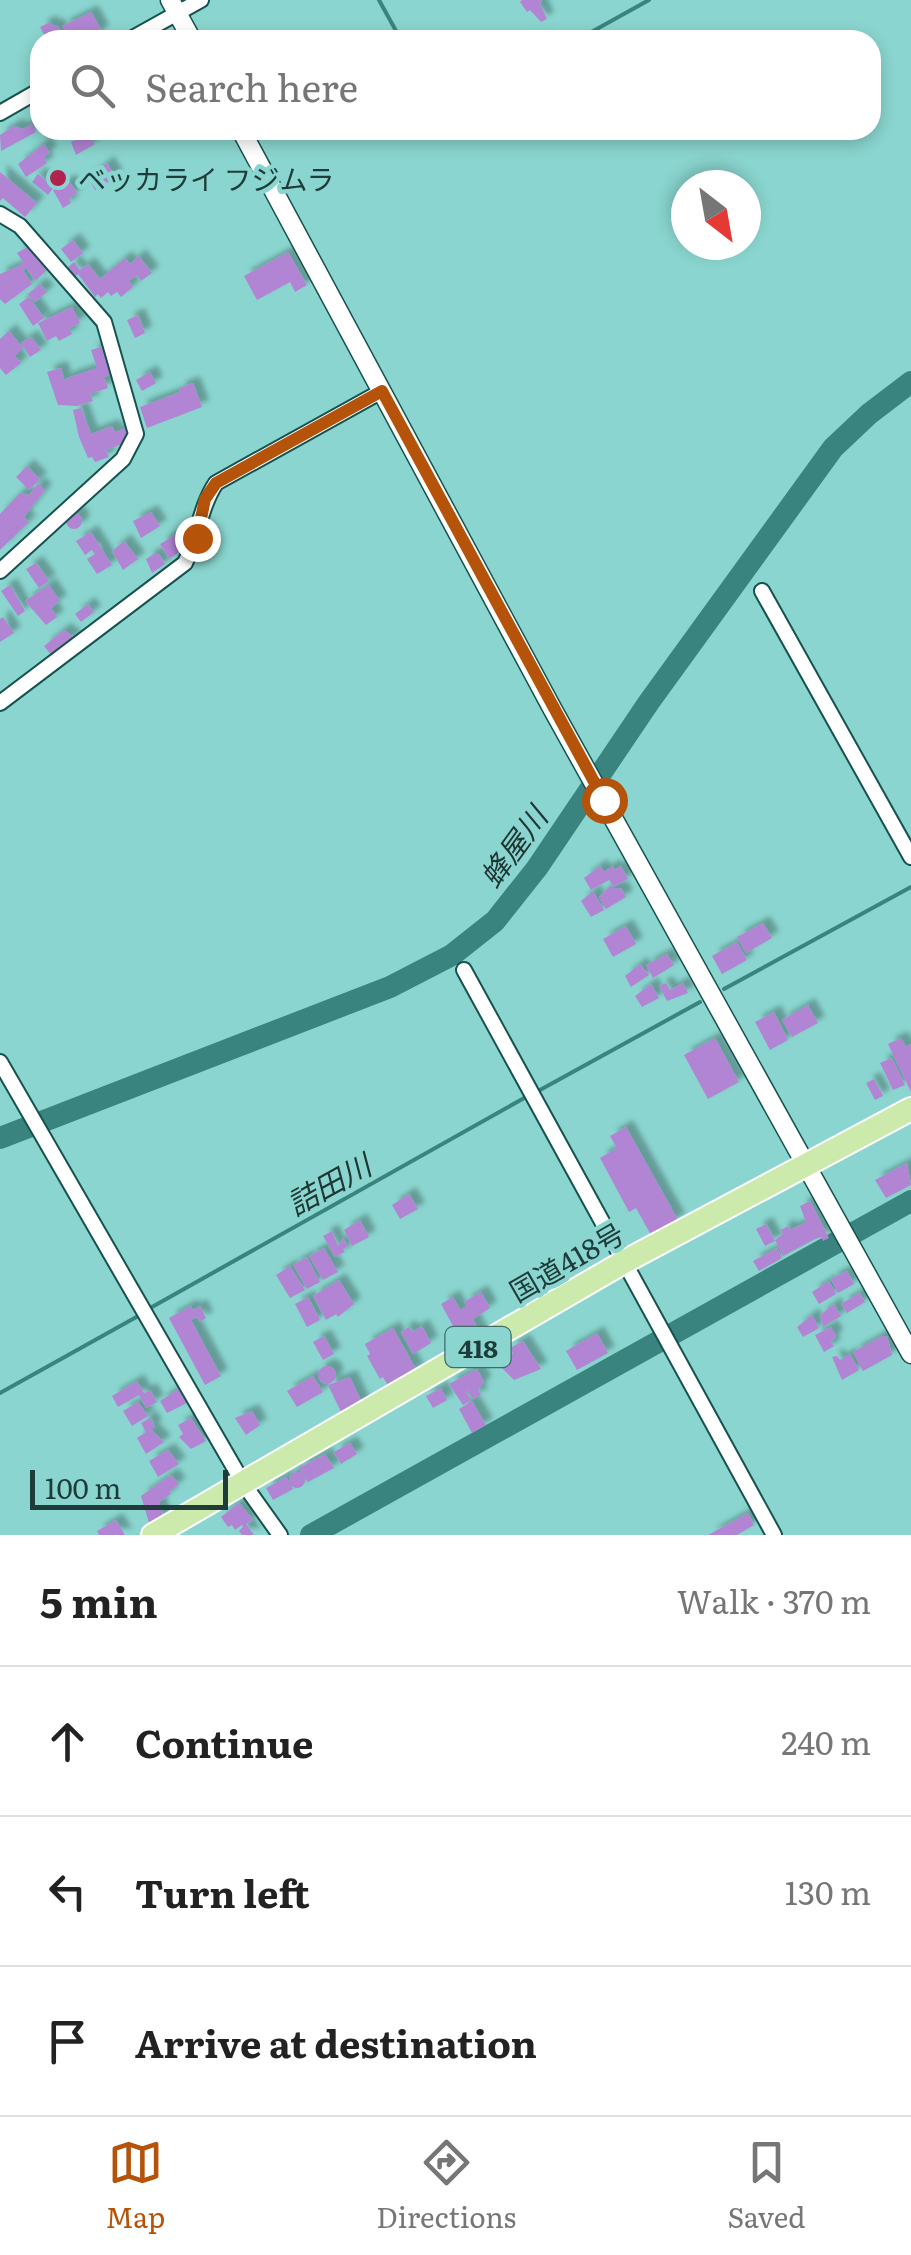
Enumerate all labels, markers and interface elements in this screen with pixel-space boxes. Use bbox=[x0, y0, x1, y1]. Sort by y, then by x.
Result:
search box bbox=[30, 30, 881, 140]
text: Search here bbox=[145, 57, 358, 114]
icon: search bbox=[65, 58, 120, 113]
place label: ベッカライ フジムラ bbox=[78, 157, 334, 199]
marker: ベッカライ フジムラ bbox=[47, 167, 69, 189]
north arrow bbox=[671, 170, 761, 260]
route end bbox=[175, 516, 221, 562]
route start bbox=[582, 778, 628, 824]
water label: 蜂屋川 bbox=[468, 794, 558, 895]
water label: 詰田川 bbox=[278, 1140, 381, 1224]
street label: 国道418号 bbox=[501, 1211, 631, 1311]
road number: 418 bbox=[446, 1327, 510, 1367]
scale bar bbox=[30, 1465, 228, 1510]
text: 100 m bbox=[45, 1466, 122, 1508]
text: 5 min bbox=[40, 1569, 158, 1631]
text: Walk · 370 m bbox=[677, 1576, 871, 1624]
text: Continue bbox=[135, 1713, 313, 1770]
icon: ahead bbox=[40, 1714, 95, 1769]
text: 240 m bbox=[781, 1717, 871, 1765]
text: Turn left bbox=[135, 1863, 310, 1920]
icon: left bbox=[40, 1864, 95, 1919]
text: 130 m bbox=[785, 1867, 871, 1915]
text: Arrive at destination bbox=[135, 2013, 537, 2070]
icon: arrive bbox=[40, 2014, 95, 2069]
tab: Map bbox=[106, 2135, 165, 2237]
tab: Directions bbox=[376, 2135, 516, 2237]
tab: Saved bbox=[727, 2135, 805, 2237]

